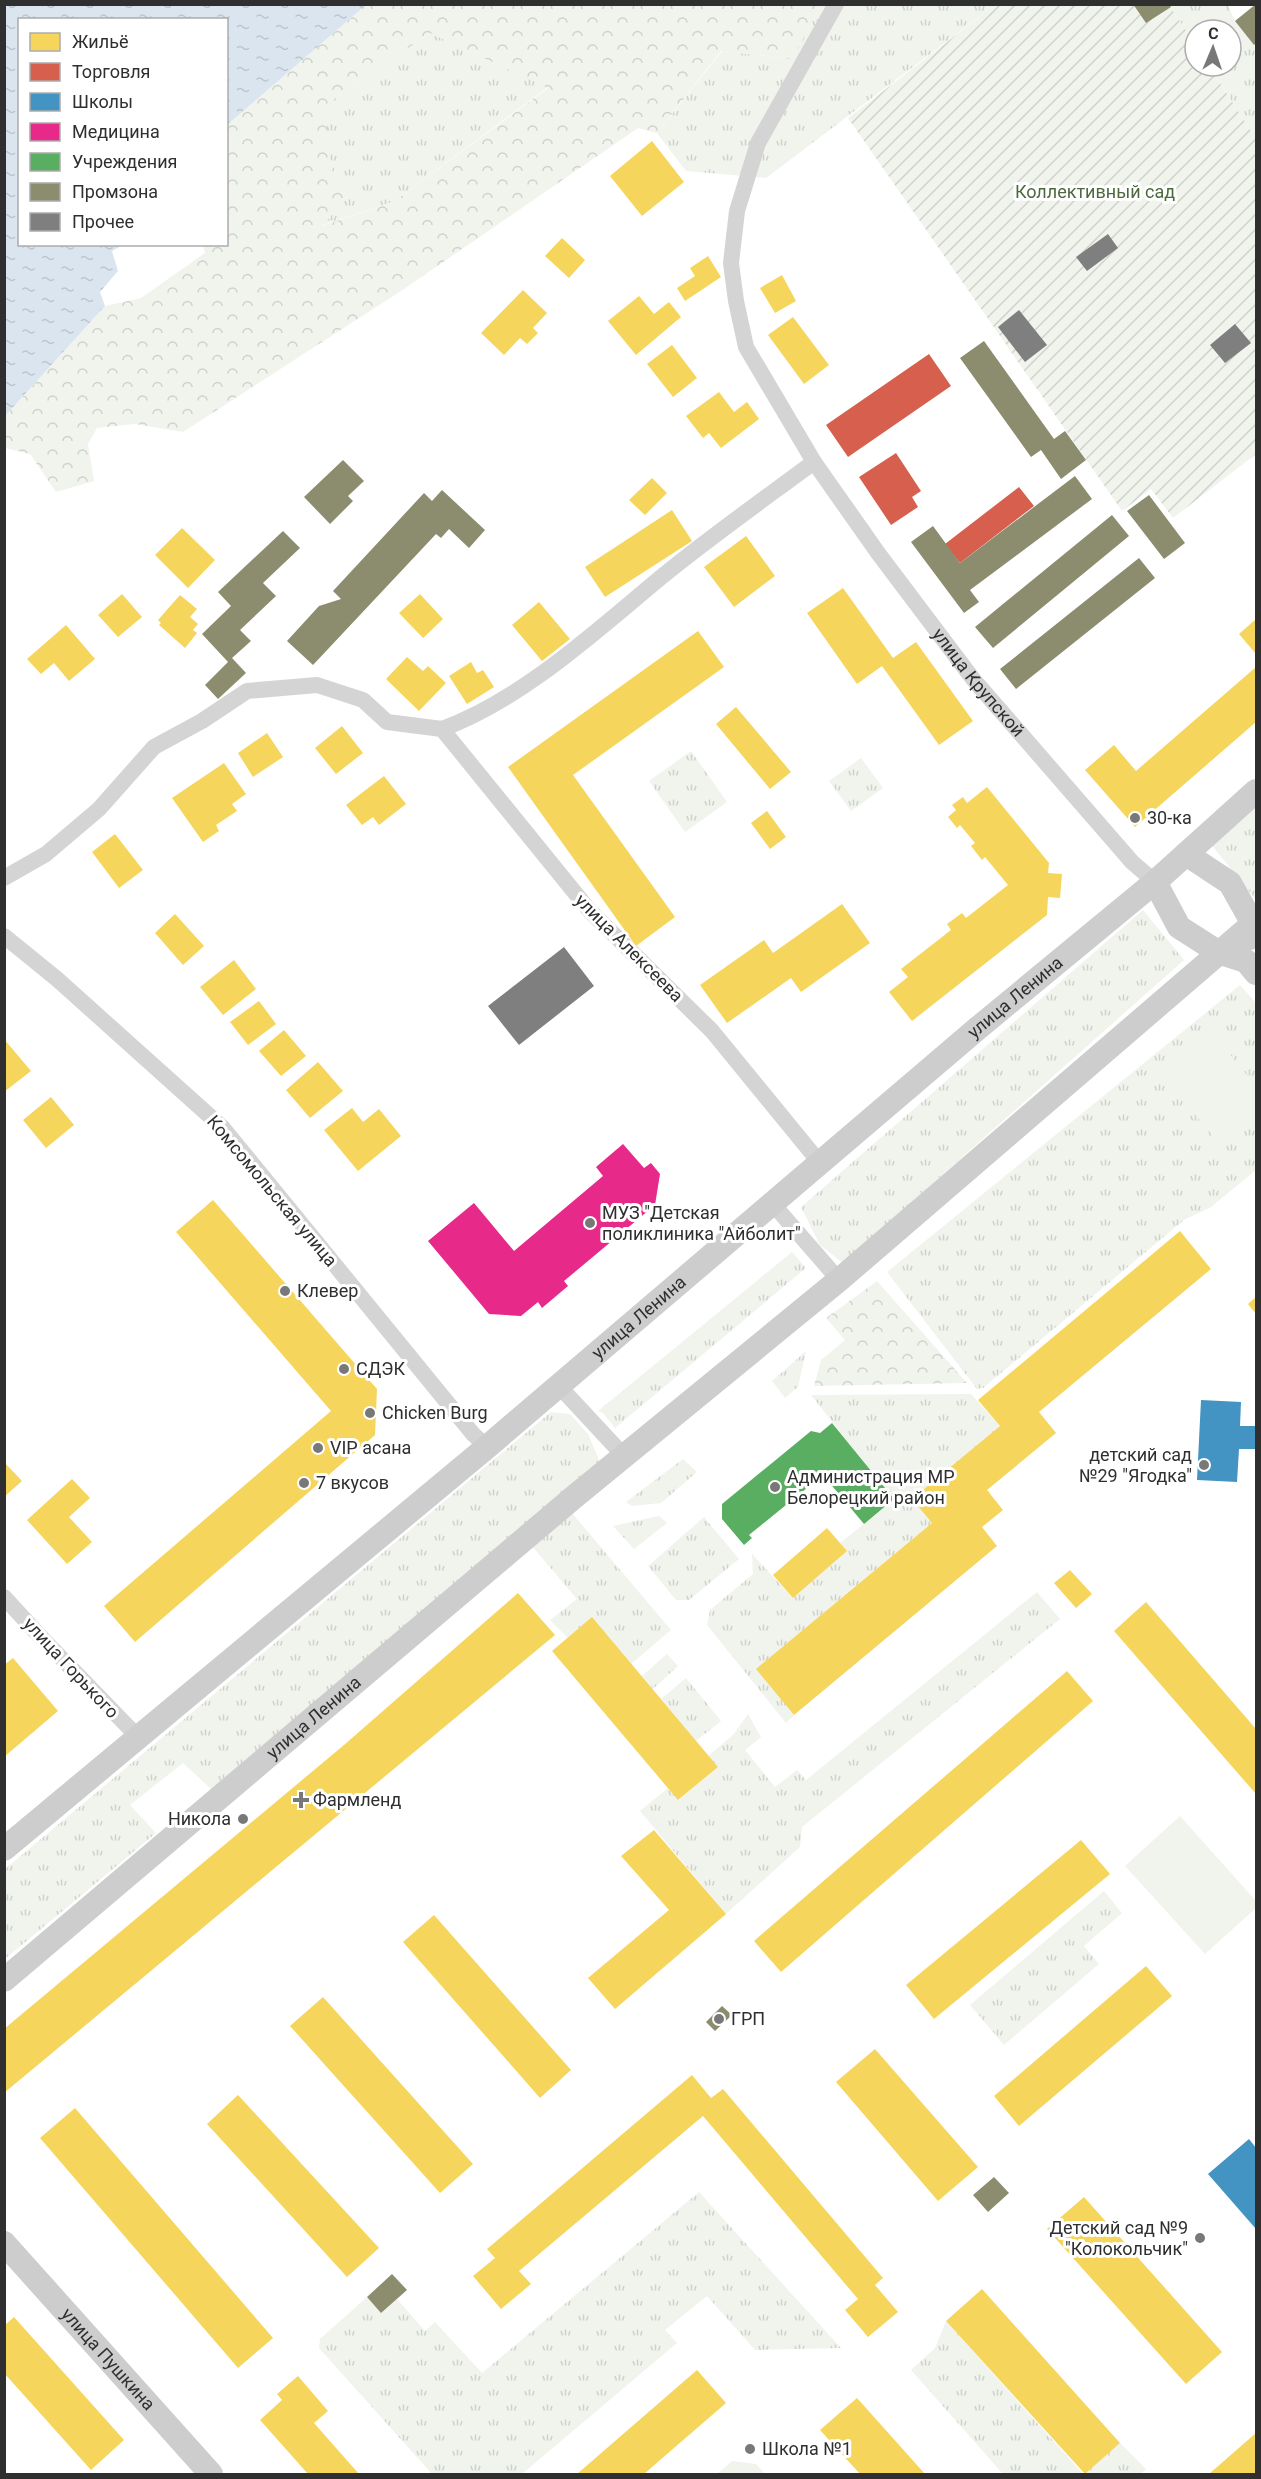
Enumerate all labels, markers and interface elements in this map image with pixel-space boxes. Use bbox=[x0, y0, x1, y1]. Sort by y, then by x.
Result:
legend bbox=[18, 18, 228, 246]
north arrow bbox=[1183, 18, 1243, 78]
text: С bbox=[1208, 24, 1219, 43]
text: Жильё bbox=[72, 31, 128, 52]
text: Торговля bbox=[72, 61, 150, 82]
text: Школы bbox=[72, 91, 133, 112]
text: Медицина bbox=[72, 121, 160, 142]
text: Учреждения bbox=[72, 151, 177, 172]
text: Промзона bbox=[72, 181, 158, 202]
park label: Коллективный сад bbox=[1015, 181, 1175, 202]
text: Прочее bbox=[72, 211, 134, 232]
street label: улица Крупской bbox=[928, 624, 1029, 741]
place label: 30-ка bbox=[1147, 807, 1192, 828]
marker: 30-ка bbox=[1128, 811, 1142, 825]
street label: улица Алексеева bbox=[571, 889, 688, 1006]
street label: улица Ленина bbox=[963, 952, 1067, 1042]
street label: Комсомольская улица bbox=[203, 1111, 342, 1271]
place label: МУЗ "Детская поликлиника "Айболит" bbox=[602, 1202, 801, 1244]
marker: МУЗ "Детская поликлиника "Айболит" bbox=[583, 1216, 597, 1230]
street label: улица Ленина bbox=[587, 1271, 690, 1363]
place label: Клевер bbox=[297, 1280, 358, 1301]
marker: Клевер bbox=[278, 1284, 292, 1298]
place label: СДЭК bbox=[356, 1358, 405, 1379]
marker: СДЭК bbox=[337, 1362, 351, 1376]
place label: Chicken Burg bbox=[382, 1402, 488, 1423]
marker: Chicken Burg bbox=[363, 1406, 377, 1420]
place label: VIP асана bbox=[330, 1437, 411, 1458]
marker: VIP асана bbox=[311, 1441, 325, 1455]
place label: детский сад №29 "Ягодка" bbox=[1079, 1444, 1192, 1486]
marker: детский сад №29 "Ягодка" bbox=[1197, 1458, 1211, 1472]
place label: Администрация МР Белорецкий район bbox=[787, 1466, 955, 1508]
place label: 7 вкусов bbox=[316, 1472, 389, 1493]
marker: 7 вкусов bbox=[297, 1476, 311, 1490]
marker: Администрация МР Белорецкий район bbox=[768, 1480, 782, 1494]
street label: улица Горького bbox=[19, 1613, 123, 1722]
street label: улица Ленина bbox=[262, 1671, 365, 1763]
place label: Фармленд bbox=[313, 1789, 401, 1810]
marker: Фармленд bbox=[294, 1793, 308, 1807]
place label: Никола bbox=[168, 1808, 231, 1829]
marker: Никола bbox=[236, 1812, 250, 1826]
place label: ГРП bbox=[731, 2008, 765, 2029]
marker: ГРП bbox=[712, 2012, 726, 2026]
place label: Детский сад №9 "Колокольчик" bbox=[1050, 2217, 1188, 2259]
marker: Детский сад №9 "Колокольчик" bbox=[1193, 2231, 1207, 2245]
street label: улица Пушкина bbox=[57, 2303, 160, 2414]
place label: Школа №1 bbox=[762, 2438, 852, 2459]
marker: Школа №1 bbox=[743, 2442, 757, 2456]

